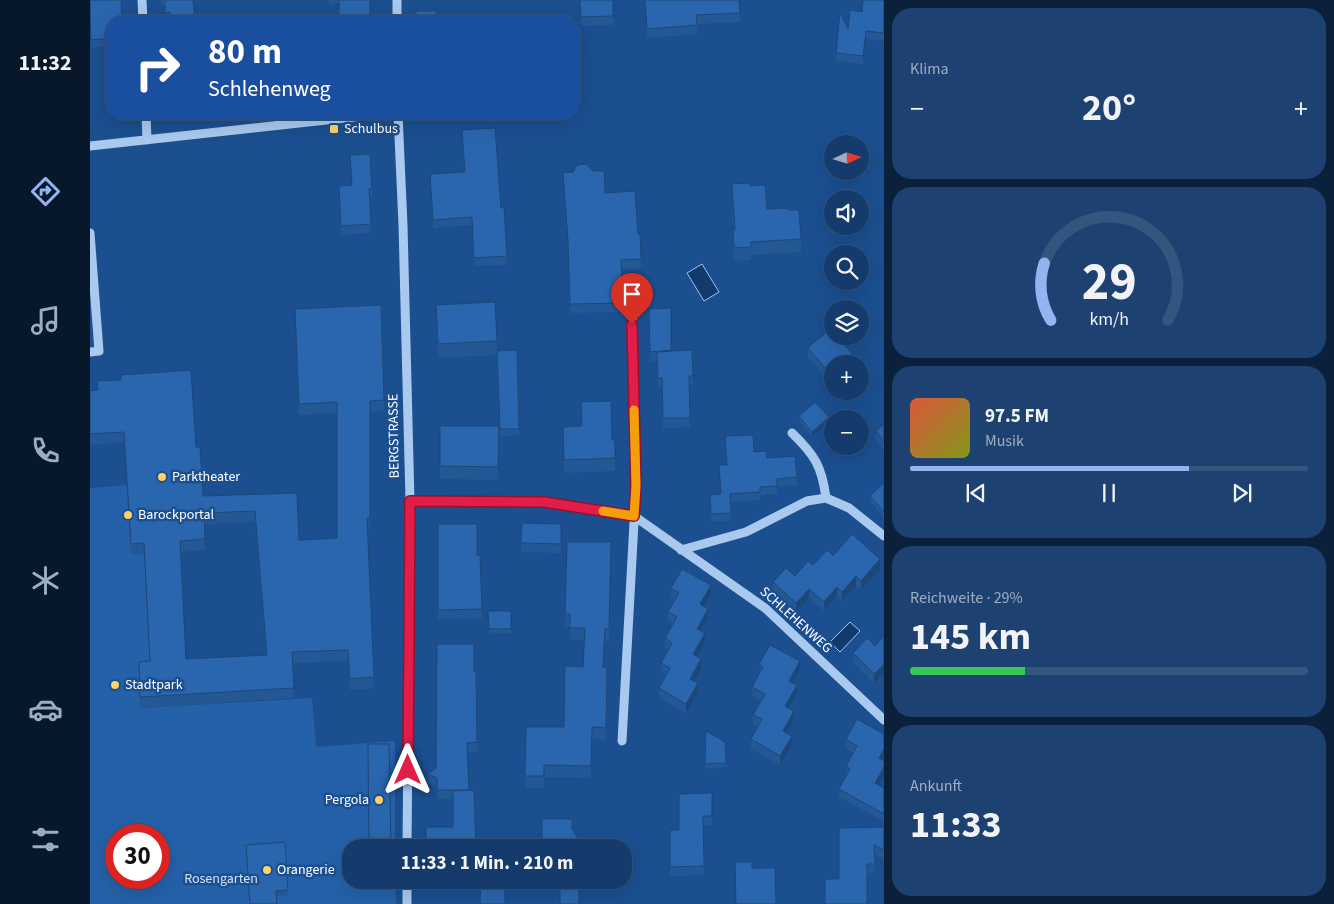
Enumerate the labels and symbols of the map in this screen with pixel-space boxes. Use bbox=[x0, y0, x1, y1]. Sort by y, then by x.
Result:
place label: Schulbus bbox=[344, 119, 398, 139]
marker: Schulbus bbox=[328, 123, 340, 135]
north arrow bbox=[824, 135, 869, 180]
pin bbox=[611, 273, 653, 324]
street label: BERGSTRASSE bbox=[383, 394, 405, 478]
place label: Parktheater bbox=[172, 467, 240, 487]
marker: Parktheater bbox=[156, 471, 168, 483]
place label: Barockportal bbox=[138, 505, 215, 525]
marker: Barockportal bbox=[122, 509, 134, 521]
street label: SCHLEHENWEG bbox=[755, 582, 837, 658]
place label: Stadtpark bbox=[125, 675, 183, 695]
marker: Stadtpark bbox=[109, 679, 121, 691]
position arrow bbox=[381, 743, 433, 795]
place label: Pergola bbox=[325, 790, 369, 810]
marker: Pergola bbox=[373, 794, 385, 806]
speed limit sign: 30 bbox=[105, 824, 170, 889]
place label: Orangerie bbox=[277, 860, 335, 880]
marker: Orangerie bbox=[261, 864, 273, 876]
park label: Rosengarten bbox=[184, 869, 258, 889]

